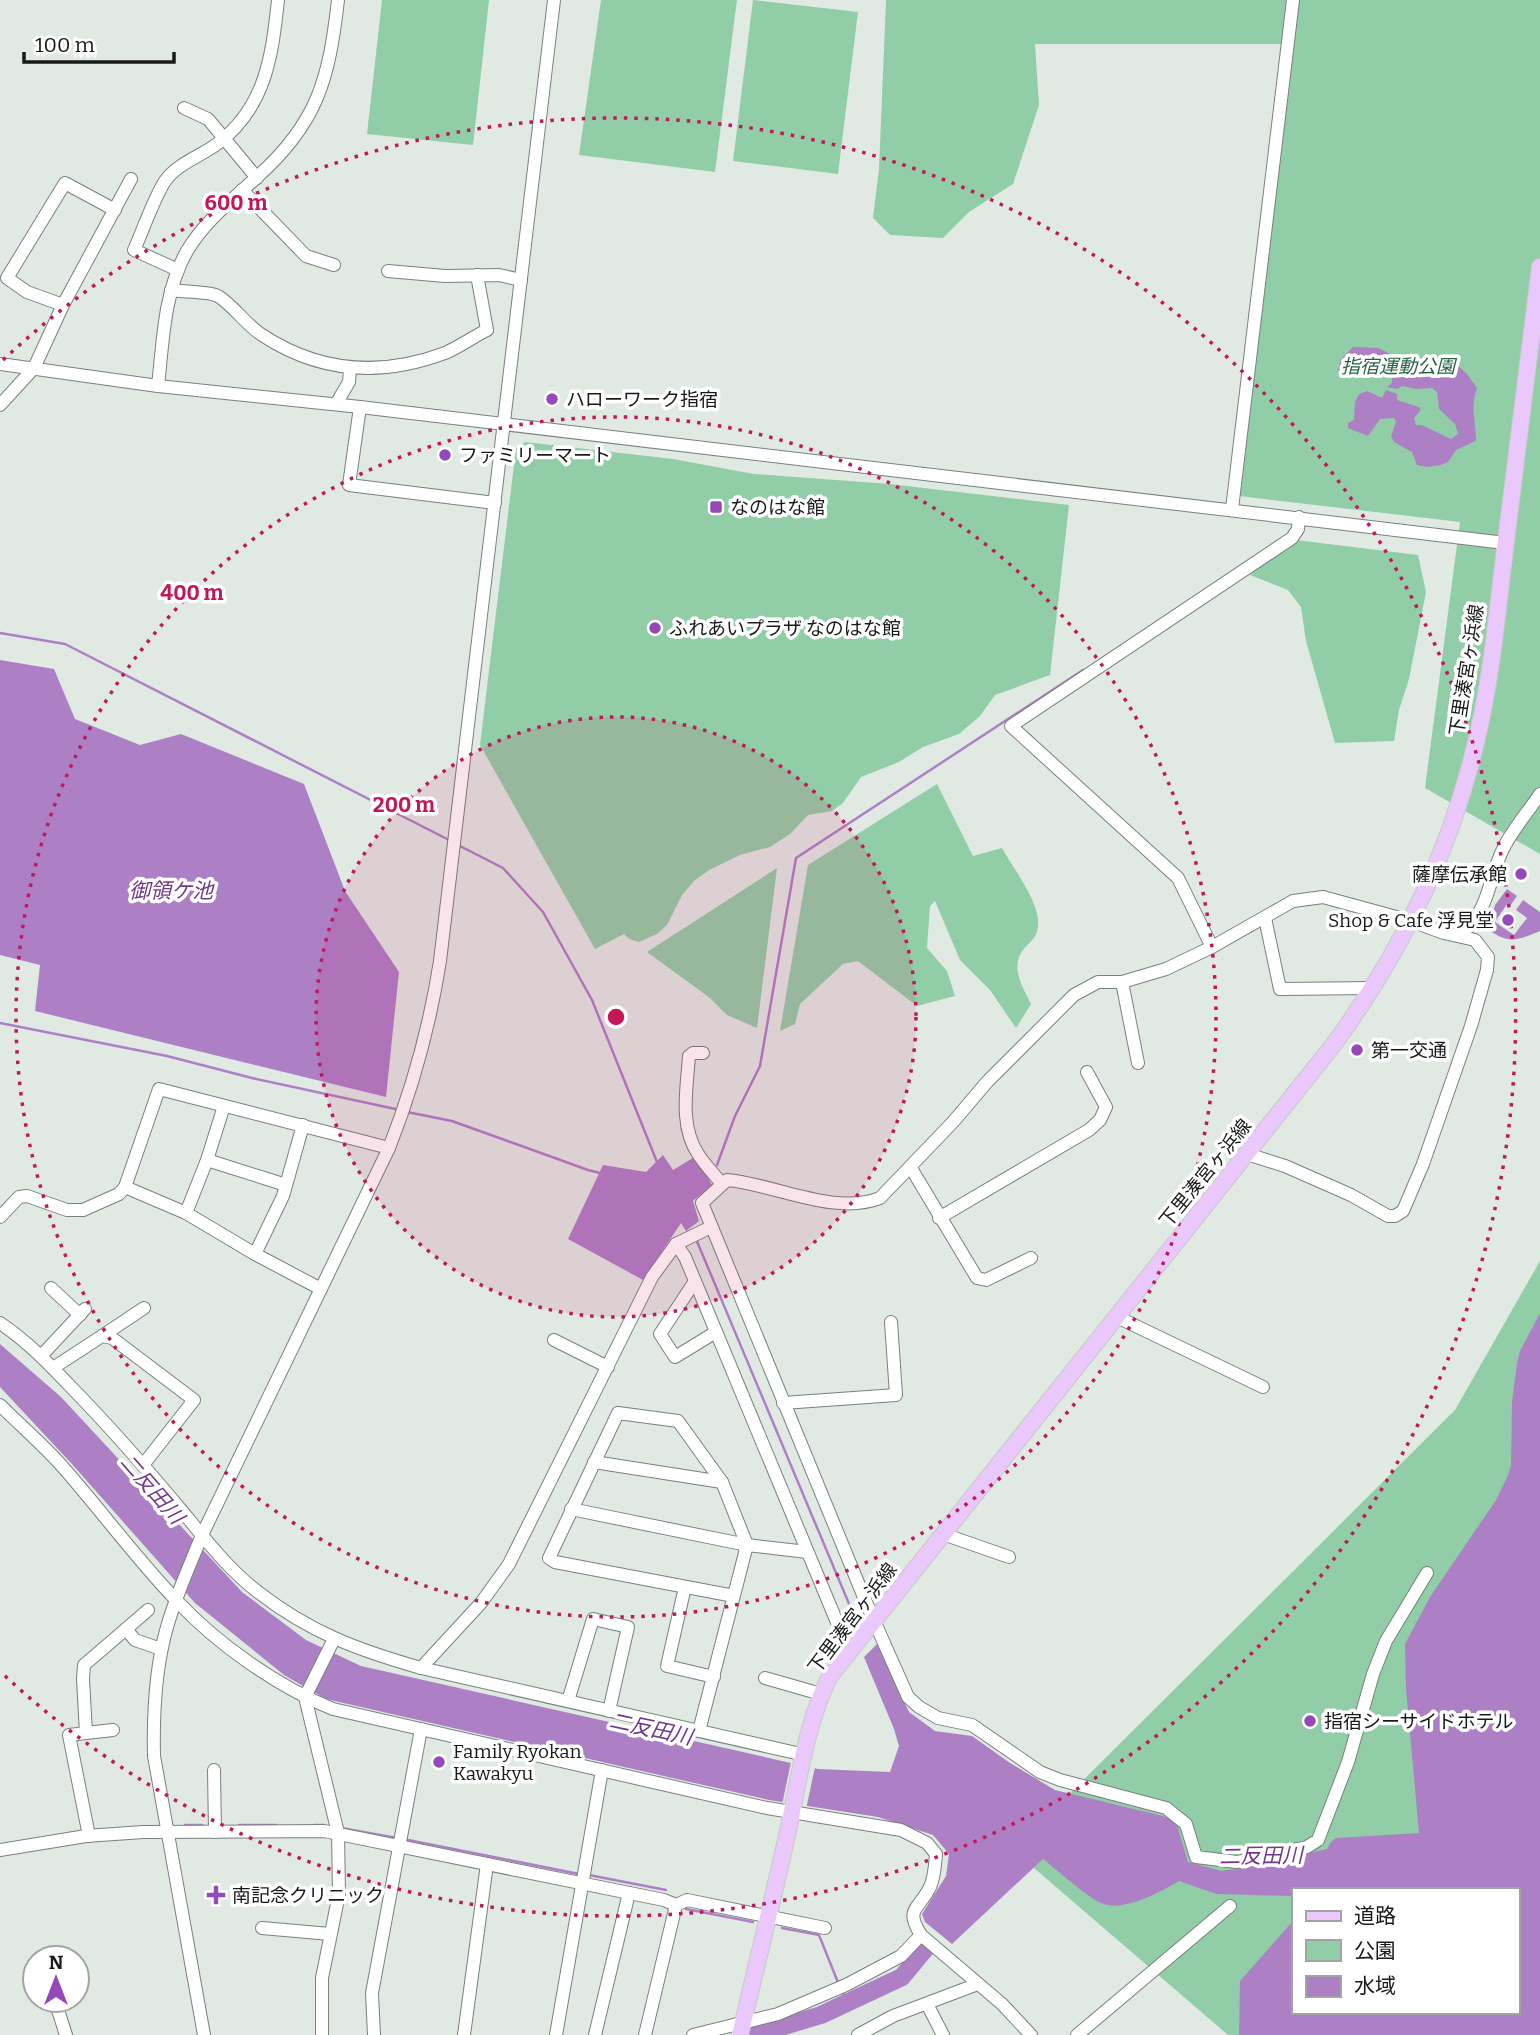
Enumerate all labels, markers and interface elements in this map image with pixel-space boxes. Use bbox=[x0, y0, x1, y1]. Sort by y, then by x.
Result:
scale bar bbox=[24, 21, 175, 65]
text: 100 m bbox=[35, 32, 95, 58]
text: 600 m bbox=[205, 190, 267, 216]
park label: 指宿運動公園 bbox=[1341, 355, 1458, 378]
place label: ハローワーク指宿 bbox=[566, 388, 718, 411]
marker: ハローワーク指宿 bbox=[544, 391, 560, 407]
place label: ファミリーマート bbox=[459, 444, 611, 467]
marker: ファミリーマート bbox=[437, 447, 453, 463]
place label: なのはな館 bbox=[730, 496, 825, 519]
marker: なのはな館 bbox=[708, 499, 724, 515]
text: 400 m bbox=[160, 580, 224, 606]
street label: 下里湊宮ヶ浜線 bbox=[1445, 603, 1488, 738]
place label: ふれあいプラザ なのはな館 bbox=[669, 617, 901, 640]
marker: ふれあいプラザ なのはな館 bbox=[647, 620, 663, 636]
text: 200 m bbox=[373, 792, 435, 818]
place label: 薩摩伝承館 bbox=[1412, 863, 1507, 886]
marker: 薩摩伝承館 bbox=[1513, 866, 1529, 882]
water label: 御領ケ池 bbox=[129, 878, 215, 904]
place label: Shop & Cafe 浮見堂 bbox=[1328, 909, 1494, 932]
marker: Shop & Cafe 浮見堂 bbox=[1500, 912, 1516, 928]
centre of rings bbox=[604, 1005, 628, 1029]
place label: 第一交通 bbox=[1371, 1039, 1447, 1062]
marker: 第一交通 bbox=[1349, 1042, 1365, 1058]
street label: 下里湊宮ヶ浜線 bbox=[1155, 1114, 1256, 1232]
water label: 二反田川 bbox=[115, 1449, 191, 1531]
street label: 下里湊宮ヶ浜線 bbox=[803, 1558, 902, 1678]
water label: 二反田川 bbox=[607, 1708, 697, 1751]
place label: 指宿シーサイドホテル bbox=[1324, 1710, 1514, 1733]
marker: 指宿シーサイドホテル bbox=[1302, 1713, 1318, 1729]
place label: Family Ryokan Kawakyu bbox=[453, 1740, 582, 1785]
marker: Family Ryokan Kawakyu bbox=[431, 1754, 447, 1770]
water label: 二反田川 bbox=[1219, 1842, 1305, 1870]
place label: 南記念クリニック bbox=[232, 1884, 384, 1907]
marker: 南記念クリニック bbox=[206, 1885, 226, 1905]
legend bbox=[1292, 1888, 1519, 2014]
text: 道路 bbox=[1354, 1903, 1396, 1929]
text: 公園 bbox=[1354, 1938, 1396, 1964]
north arrow bbox=[21, 1944, 91, 2014]
text: N bbox=[49, 1951, 64, 1974]
text: 水域 bbox=[1354, 1973, 1396, 1999]

